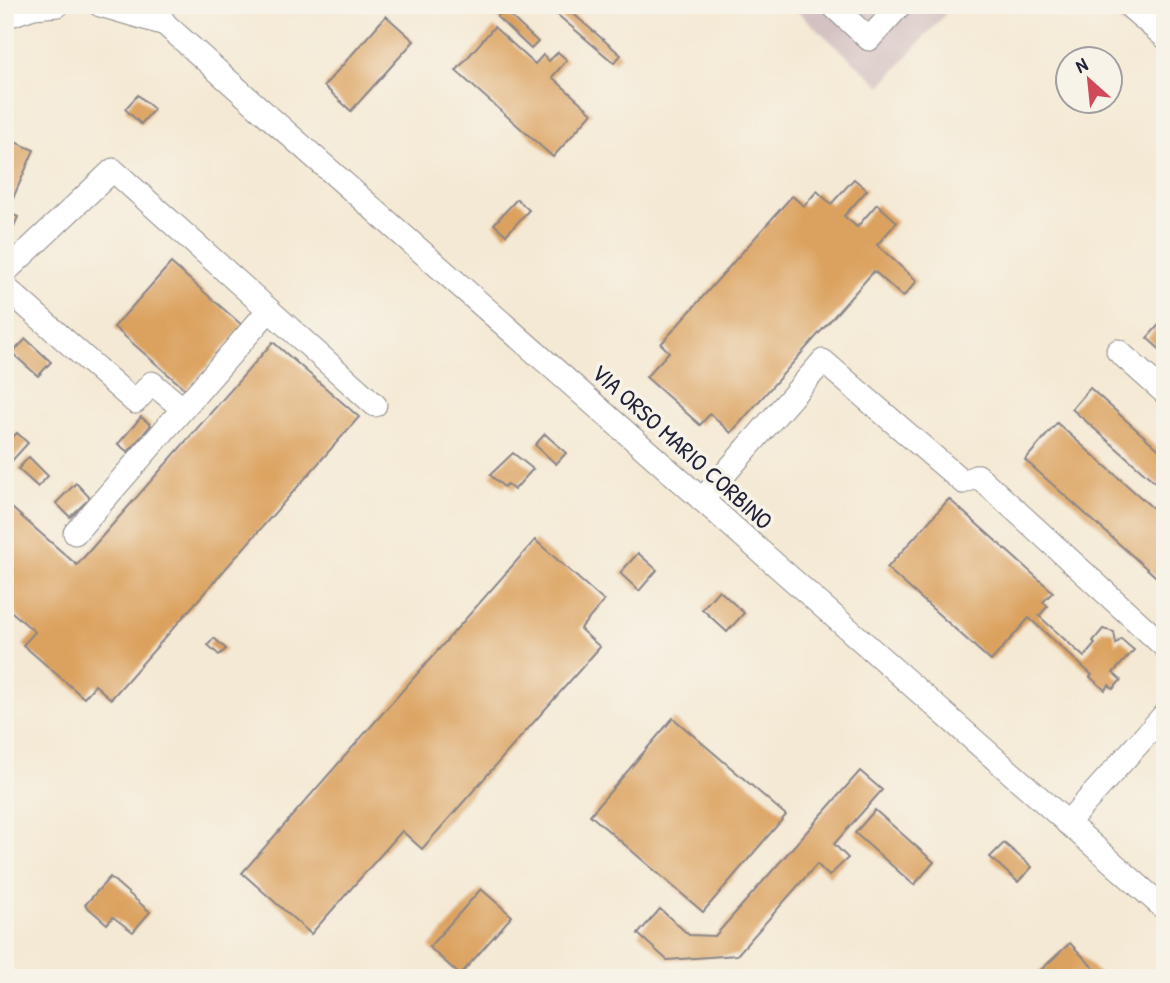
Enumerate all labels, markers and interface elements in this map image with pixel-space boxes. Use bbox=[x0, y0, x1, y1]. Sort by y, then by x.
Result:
north arrow bbox=[1054, 46, 1124, 116]
text: N bbox=[1071, 51, 1092, 79]
street label: VIA ORSO MARIO CORBINO bbox=[585, 356, 780, 536]

